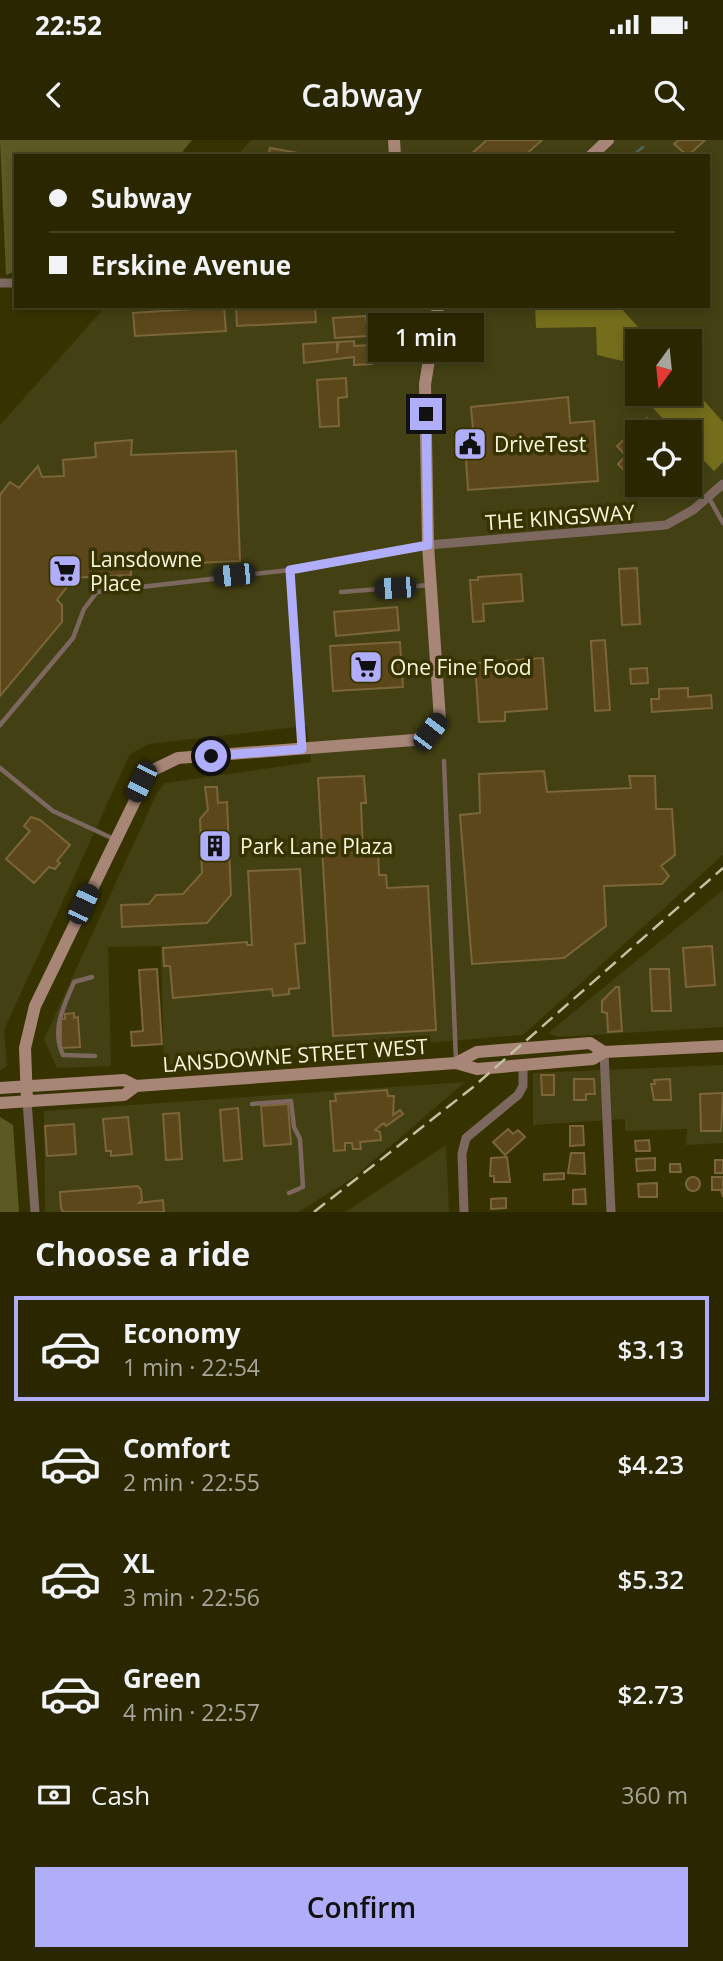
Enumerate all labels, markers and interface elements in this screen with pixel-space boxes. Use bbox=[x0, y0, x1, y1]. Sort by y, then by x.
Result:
text: 22:52 bbox=[35, 7, 102, 43]
text: Cabway bbox=[301, 73, 422, 116]
icon: back bbox=[35, 76, 73, 114]
icon: search bbox=[650, 76, 688, 114]
text: Subway bbox=[91, 180, 192, 216]
text: Erskine Avenue bbox=[91, 247, 291, 283]
callout: 1 min bbox=[368, 313, 484, 362]
text: 1 min bbox=[395, 321, 457, 353]
north arrow bbox=[625, 329, 702, 406]
map controls bbox=[625, 329, 702, 497]
route end bbox=[410, 398, 442, 430]
button: locate bbox=[625, 420, 702, 497]
public building icon: DriveTest bbox=[451, 425, 489, 463]
place label: DriveTest bbox=[494, 430, 586, 458]
street label: THE KINGSWAY bbox=[484, 498, 636, 536]
place label: Lansdowne Place bbox=[90, 545, 202, 597]
supermarket icon: Lansdowne Place bbox=[46, 552, 84, 590]
car bbox=[213, 562, 256, 588]
car bbox=[374, 576, 417, 600]
supermarket icon: One Fine Food bbox=[347, 648, 385, 686]
place label: One Fine Food bbox=[390, 653, 532, 681]
car bbox=[409, 709, 452, 755]
route start bbox=[195, 740, 227, 772]
car bbox=[123, 759, 160, 805]
building icon: Park Lane Plaza bbox=[196, 827, 234, 865]
place label: Park Lane Plaza bbox=[240, 832, 393, 860]
car bbox=[65, 881, 102, 927]
street label: LANSDOWNE STREET WEST bbox=[161, 1032, 429, 1078]
text: Choose a ride bbox=[35, 1232, 250, 1275]
text: Economy bbox=[123, 1315, 241, 1351]
icon: car bbox=[39, 1317, 102, 1380]
text: $3.13 bbox=[617, 1331, 684, 1367]
text: 1 min · 22:54 bbox=[123, 1351, 260, 1383]
text: Comfort bbox=[123, 1430, 230, 1466]
icon: car bbox=[39, 1432, 102, 1495]
text: $4.23 bbox=[617, 1446, 684, 1482]
text: 2 min · 22:55 bbox=[123, 1466, 260, 1498]
text: XL bbox=[123, 1545, 155, 1581]
icon: car bbox=[39, 1547, 102, 1610]
text: $5.32 bbox=[617, 1561, 684, 1597]
text: 3 min · 22:56 bbox=[123, 1581, 260, 1613]
text: Green bbox=[123, 1660, 201, 1696]
icon: car bbox=[39, 1662, 102, 1725]
text: $2.73 bbox=[617, 1676, 684, 1712]
text: 4 min · 22:57 bbox=[123, 1696, 260, 1728]
icon: cash bbox=[35, 1776, 73, 1814]
text: Cash bbox=[91, 1777, 150, 1813]
text: 360 m bbox=[621, 1779, 688, 1811]
button: Confirm bbox=[35, 1867, 688, 1947]

